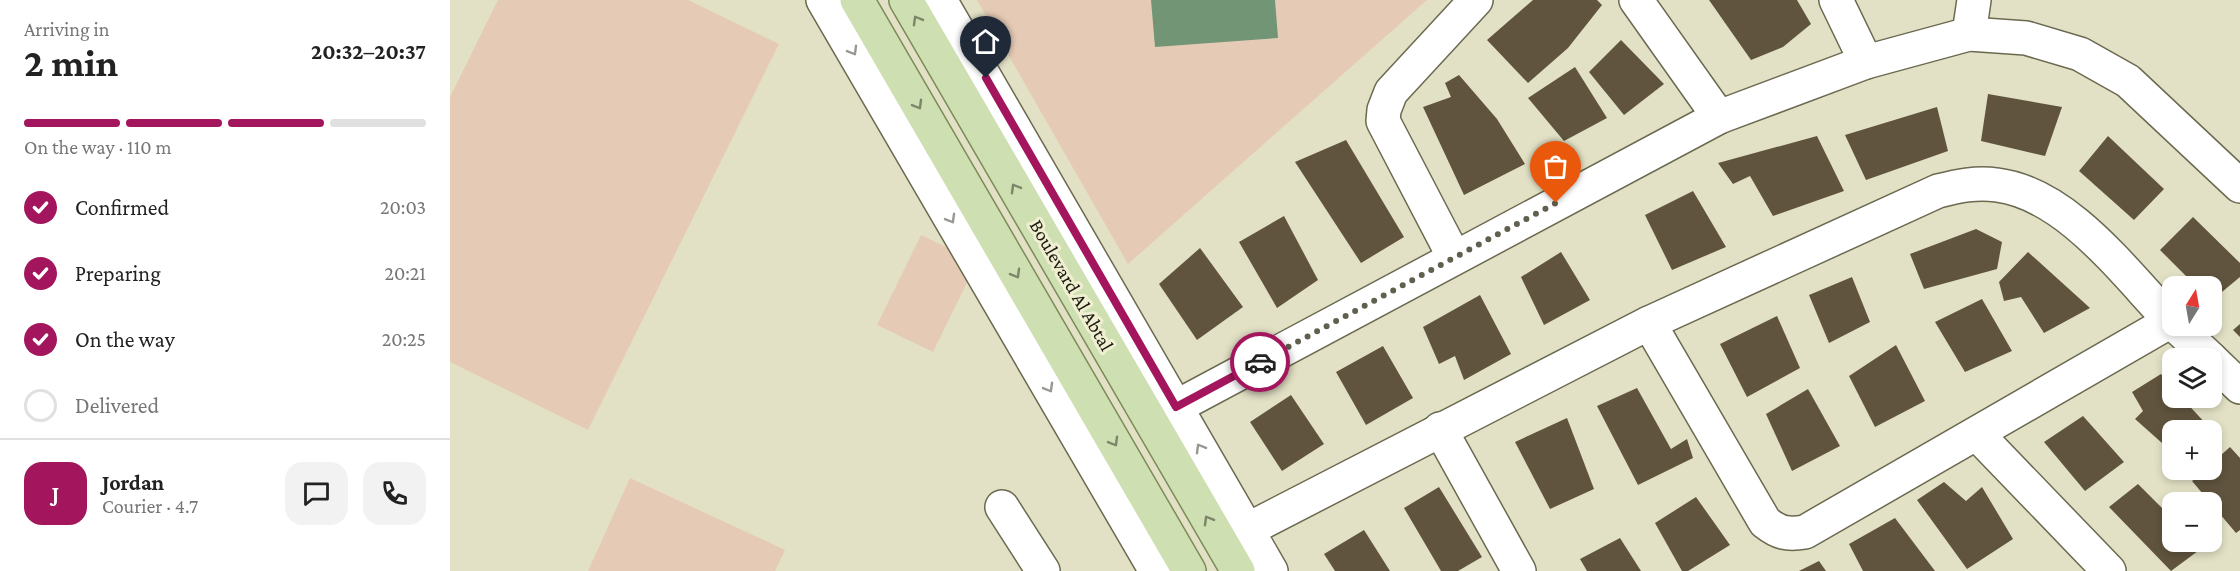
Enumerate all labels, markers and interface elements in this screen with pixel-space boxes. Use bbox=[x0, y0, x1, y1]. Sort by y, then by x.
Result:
one-way arrow bbox=[913, 16, 924, 26]
pin bbox=[960, 16, 1011, 78]
text: Arriving in bbox=[24, 18, 109, 40]
icon: home bbox=[969, 25, 1002, 58]
text: 20:32–20:37 bbox=[311, 39, 426, 64]
text: 2 min bbox=[24, 41, 118, 84]
one-way arrow bbox=[846, 44, 857, 55]
one-way arrow bbox=[911, 99, 922, 109]
text: On the way · 110 m bbox=[24, 136, 171, 158]
pin bbox=[1530, 141, 1581, 203]
icon: bag bbox=[1539, 150, 1572, 183]
one-way arrow bbox=[1011, 184, 1023, 195]
icon: check bbox=[24, 191, 57, 224]
text: Confirmed bbox=[75, 195, 169, 220]
text: 20:03 bbox=[380, 196, 426, 218]
one-way arrow bbox=[944, 213, 955, 223]
street label: Boulevard Al Abtal bbox=[1026, 216, 1118, 354]
icon: check bbox=[24, 257, 57, 290]
text: Preparing bbox=[75, 261, 161, 286]
text: 20:21 bbox=[384, 262, 426, 284]
one-way arrow bbox=[1009, 268, 1020, 278]
north arrow bbox=[2162, 276, 2222, 336]
map controls bbox=[2162, 276, 2222, 552]
icon: check bbox=[24, 323, 57, 356]
text: On the way bbox=[75, 327, 175, 352]
text: 20:25 bbox=[382, 328, 426, 350]
courier bbox=[1230, 332, 1290, 392]
icon: car bbox=[1244, 346, 1277, 379]
button: layers bbox=[2162, 348, 2222, 408]
one-way arrow bbox=[1042, 382, 1053, 392]
text: Delivered bbox=[75, 393, 159, 418]
button: + bbox=[2162, 420, 2222, 480]
one-way arrow bbox=[1107, 436, 1118, 446]
one-way arrow bbox=[1195, 444, 1207, 454]
button: chat bbox=[285, 462, 348, 525]
button: phone bbox=[363, 462, 426, 525]
text: Jordan bbox=[102, 470, 164, 495]
text: J bbox=[52, 481, 59, 506]
button: − bbox=[2162, 492, 2222, 552]
text: Courier · 4.7 bbox=[102, 495, 198, 517]
one-way arrow bbox=[1204, 516, 1216, 527]

